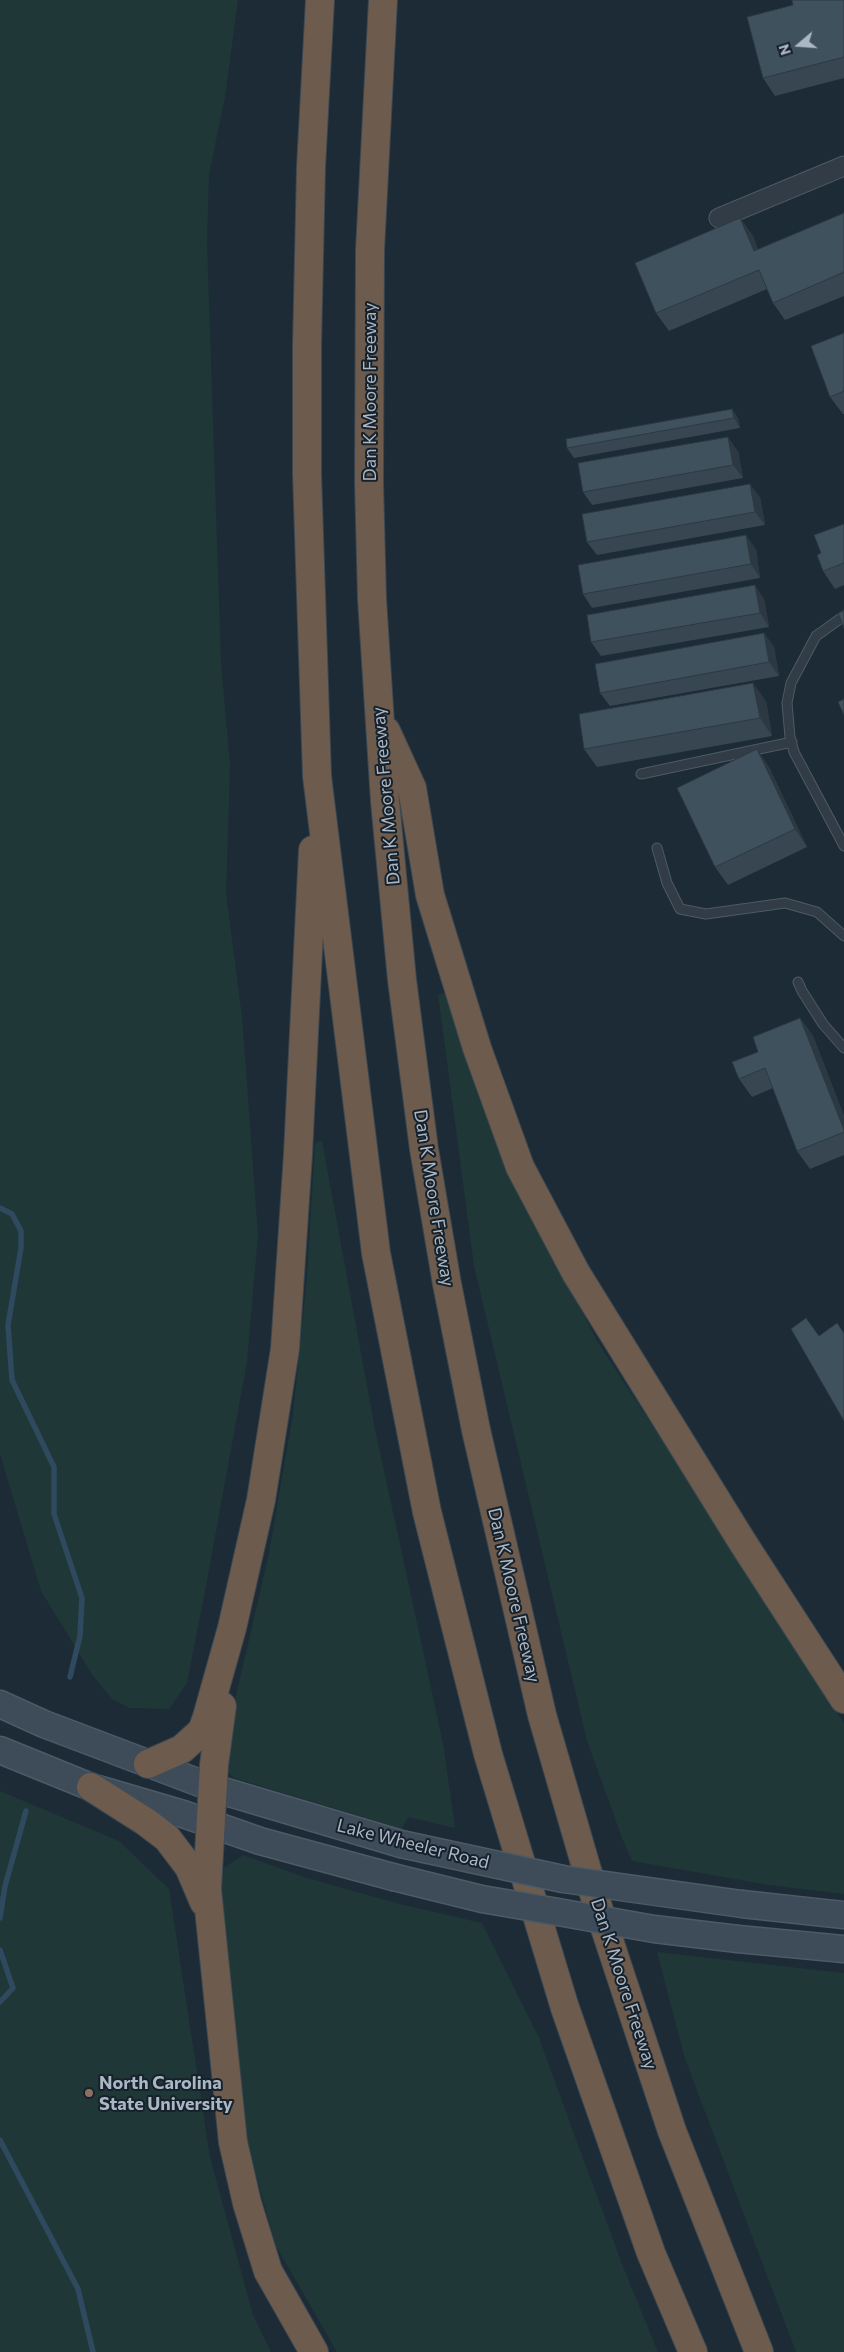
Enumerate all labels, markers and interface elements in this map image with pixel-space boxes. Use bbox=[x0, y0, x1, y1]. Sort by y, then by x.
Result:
north arrow bbox=[774, 20, 824, 70]
text: N bbox=[775, 42, 794, 57]
street label: Dan K Moore Freeway bbox=[359, 303, 381, 481]
street label: Dan K Moore Freeway bbox=[367, 706, 405, 886]
street label: Dan K Moore Freeway bbox=[409, 1108, 459, 1288]
street label: Dan K Moore Freeway bbox=[483, 1505, 545, 1685]
street label: Lake Wheeler Road bbox=[335, 1815, 491, 1873]
street label: Dan K Moore Freeway bbox=[586, 1896, 662, 2072]
place label: North Carolina State University bbox=[99, 2072, 233, 2114]
marker: North Carolina State University bbox=[83, 2087, 95, 2099]

